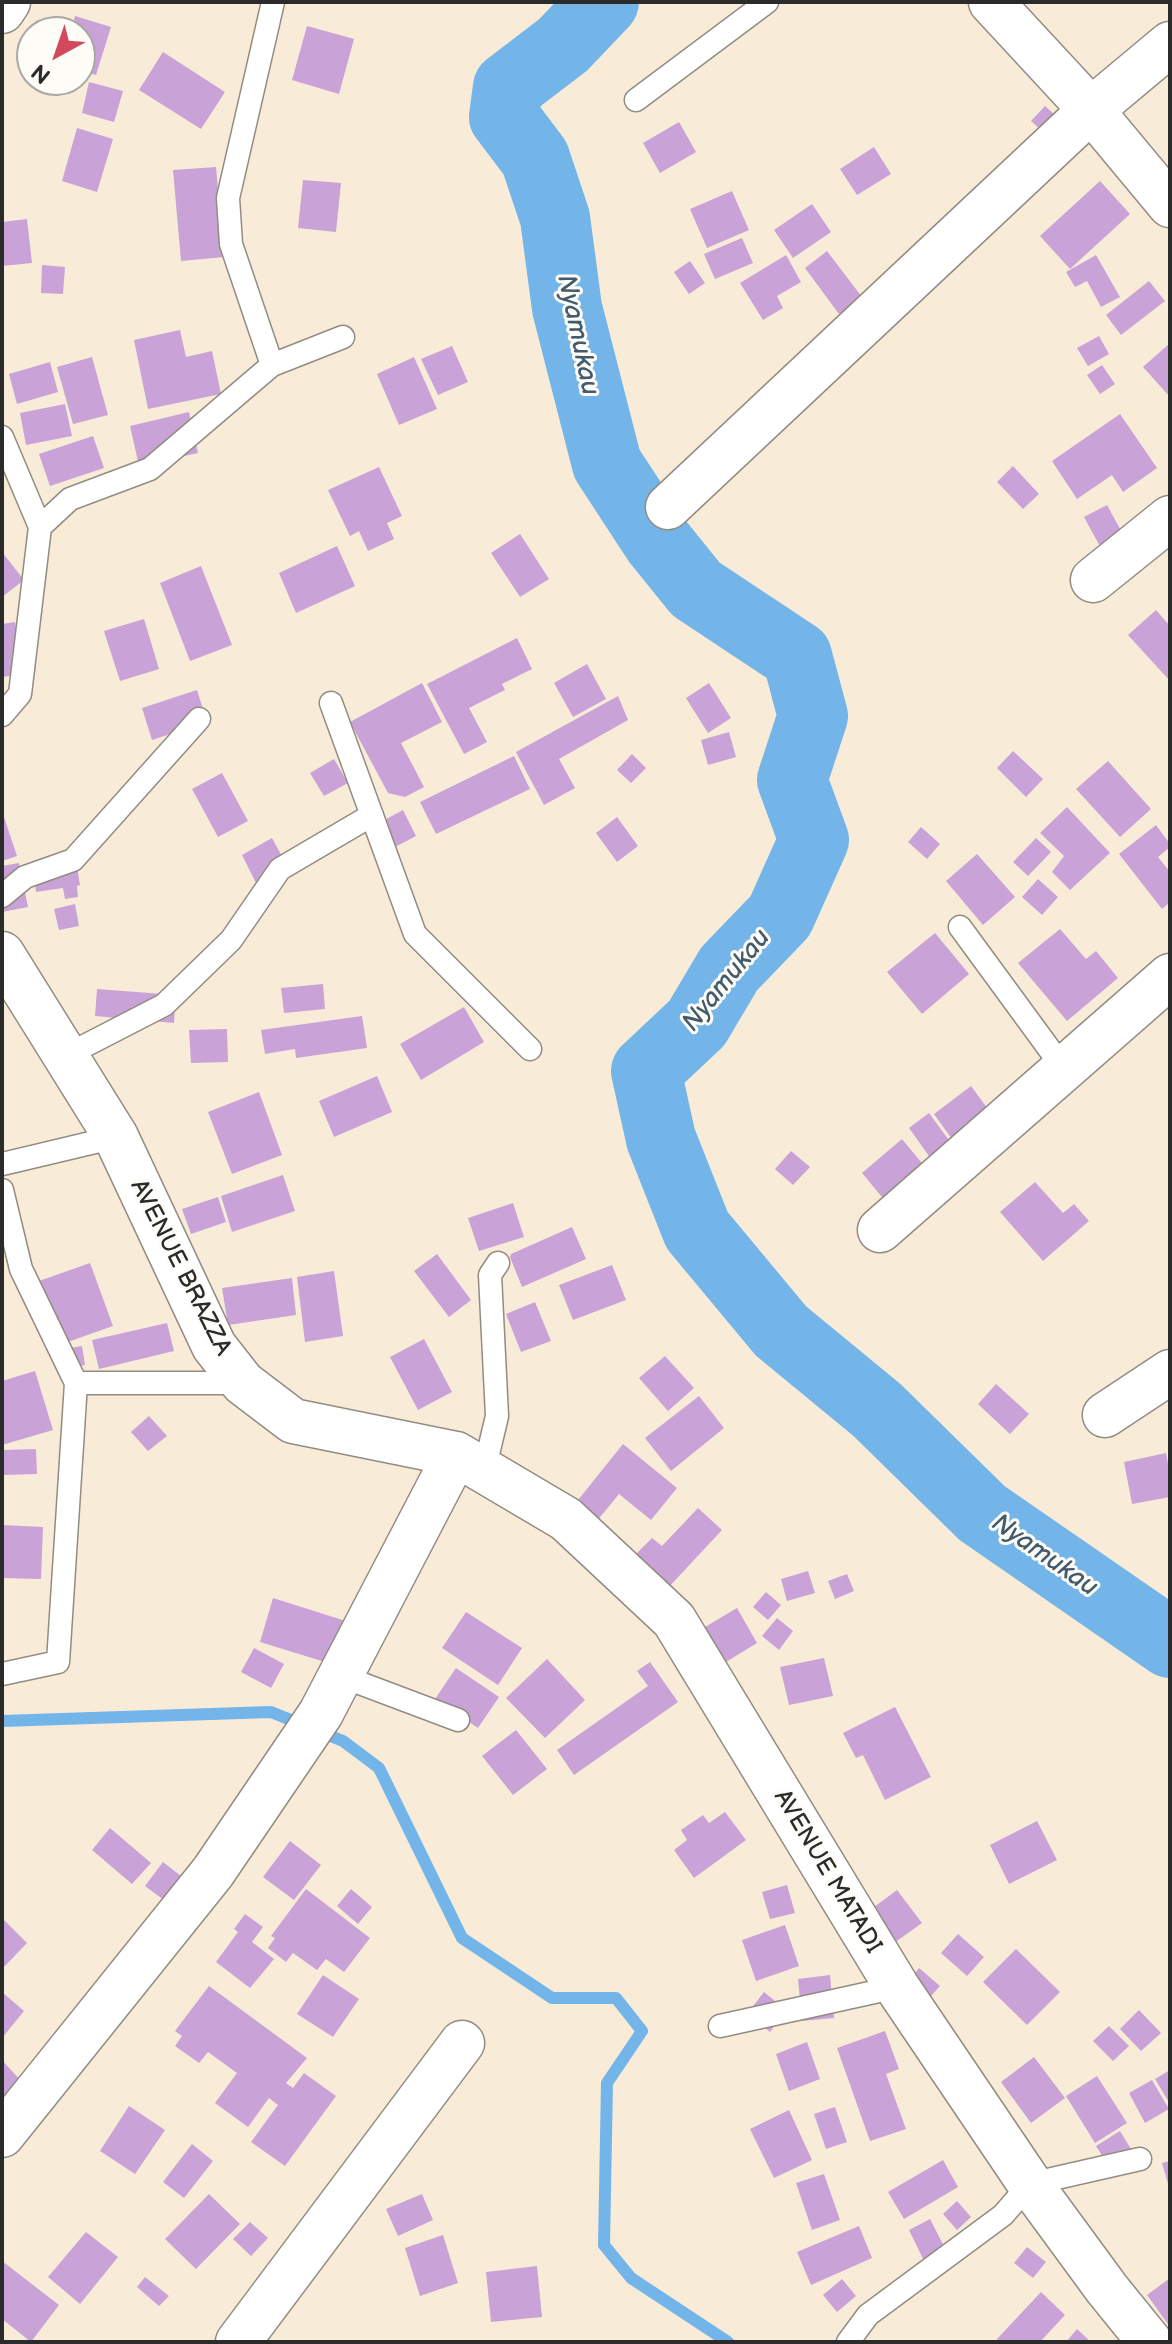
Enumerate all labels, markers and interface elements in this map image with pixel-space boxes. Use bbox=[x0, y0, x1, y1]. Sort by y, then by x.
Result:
north arrow bbox=[16, 16, 96, 96]
text: N bbox=[27, 58, 57, 89]
water label: Nyamukau bbox=[549, 272, 605, 398]
water label: Nyamukau bbox=[676, 924, 778, 1038]
street label: AVENUE BRAZZA bbox=[123, 1175, 237, 1361]
water label: Nyamukau bbox=[985, 1508, 1103, 1604]
street label: AVENUE MATADI bbox=[767, 1785, 887, 1959]

